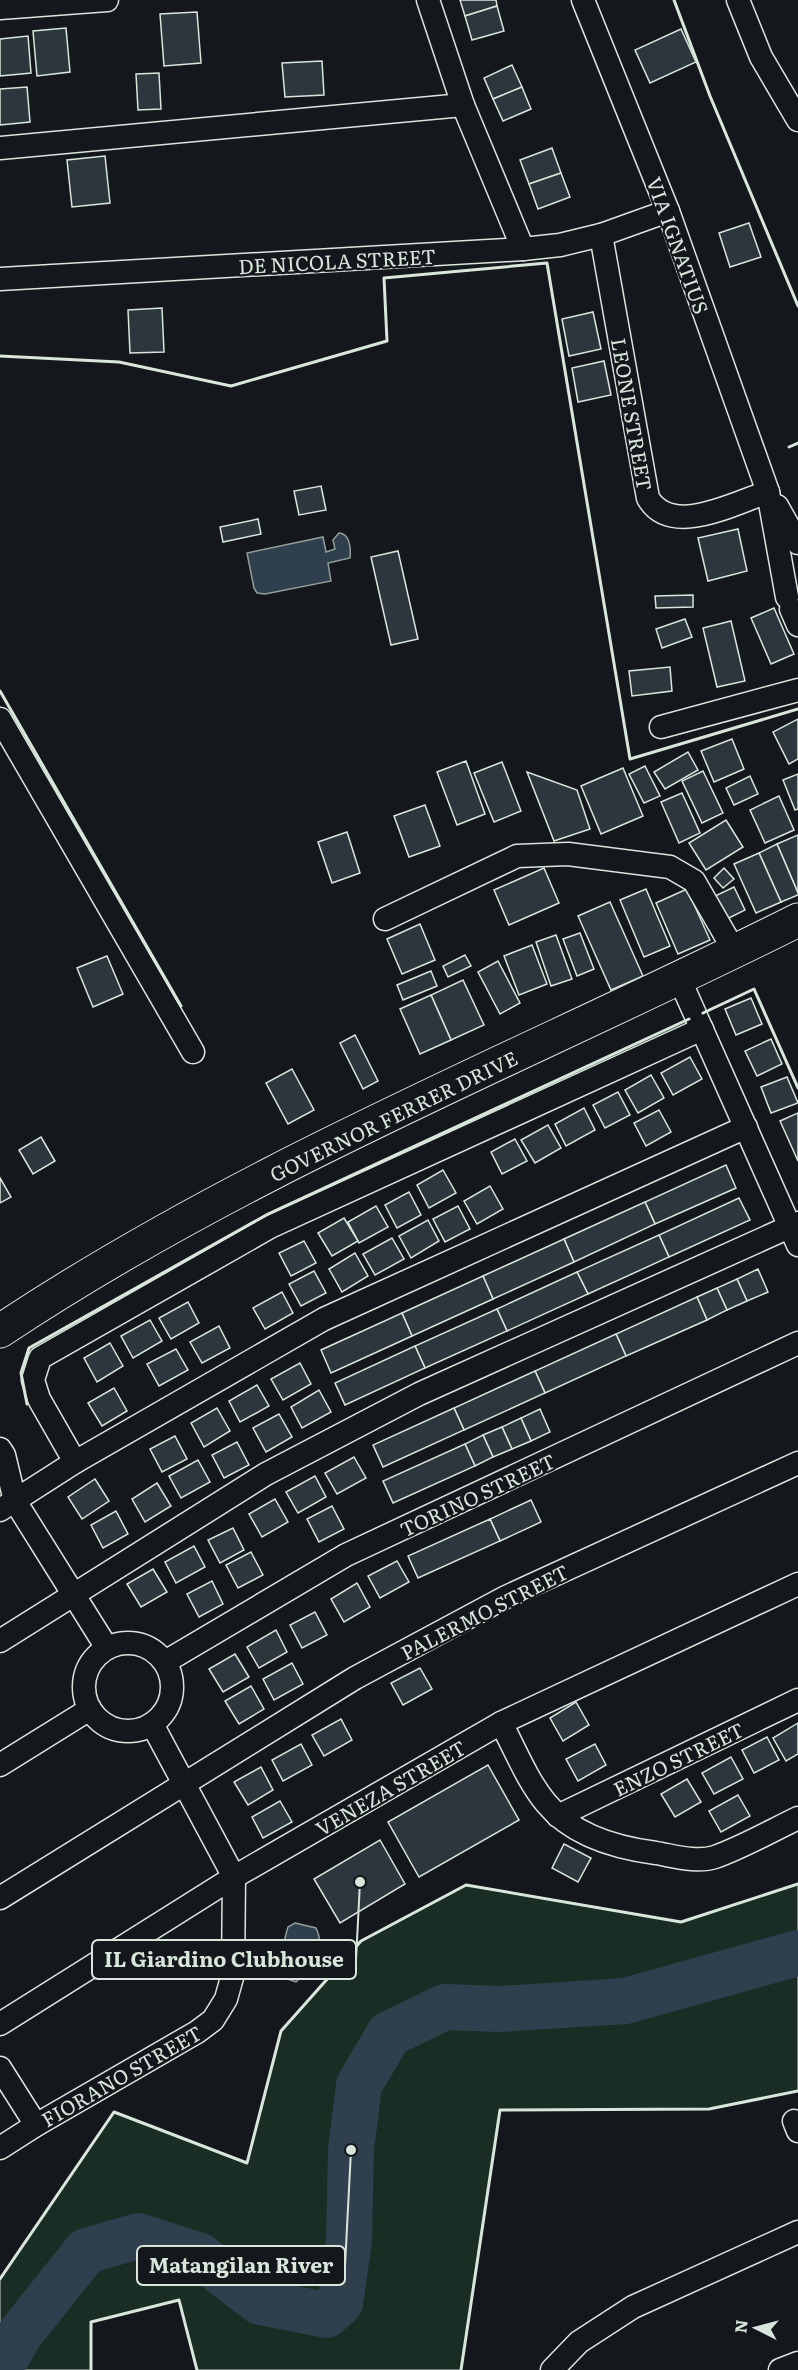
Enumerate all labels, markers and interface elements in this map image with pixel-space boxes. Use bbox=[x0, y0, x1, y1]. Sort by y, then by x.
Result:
street label: VIA IGNATIUS bbox=[640, 172, 718, 318]
street label: DE NICOLA STREET bbox=[237, 240, 437, 280]
street label: LEONE STREET bbox=[605, 335, 661, 493]
street label: GOVERNOR FERRER DRIVE bbox=[264, 1042, 522, 1188]
street label: TORINO STREET bbox=[394, 1445, 560, 1543]
street label: PALERMO STREET bbox=[395, 1556, 573, 1666]
street label: ENZO STREET bbox=[608, 1713, 748, 1803]
street label: VENEZA STREET bbox=[309, 1732, 471, 1842]
callout: IL Giardino Clubhouse bbox=[92, 1940, 356, 1979]
text: IL Giardino Clubhouse bbox=[104, 1942, 344, 1973]
street label: FIORANO STREET bbox=[35, 2017, 207, 2133]
callout: Matangilan River bbox=[137, 2246, 345, 2285]
text: Matangilan River bbox=[149, 2248, 334, 2279]
north arrow bbox=[726, 2298, 786, 2358]
text: N bbox=[727, 2318, 753, 2334]

